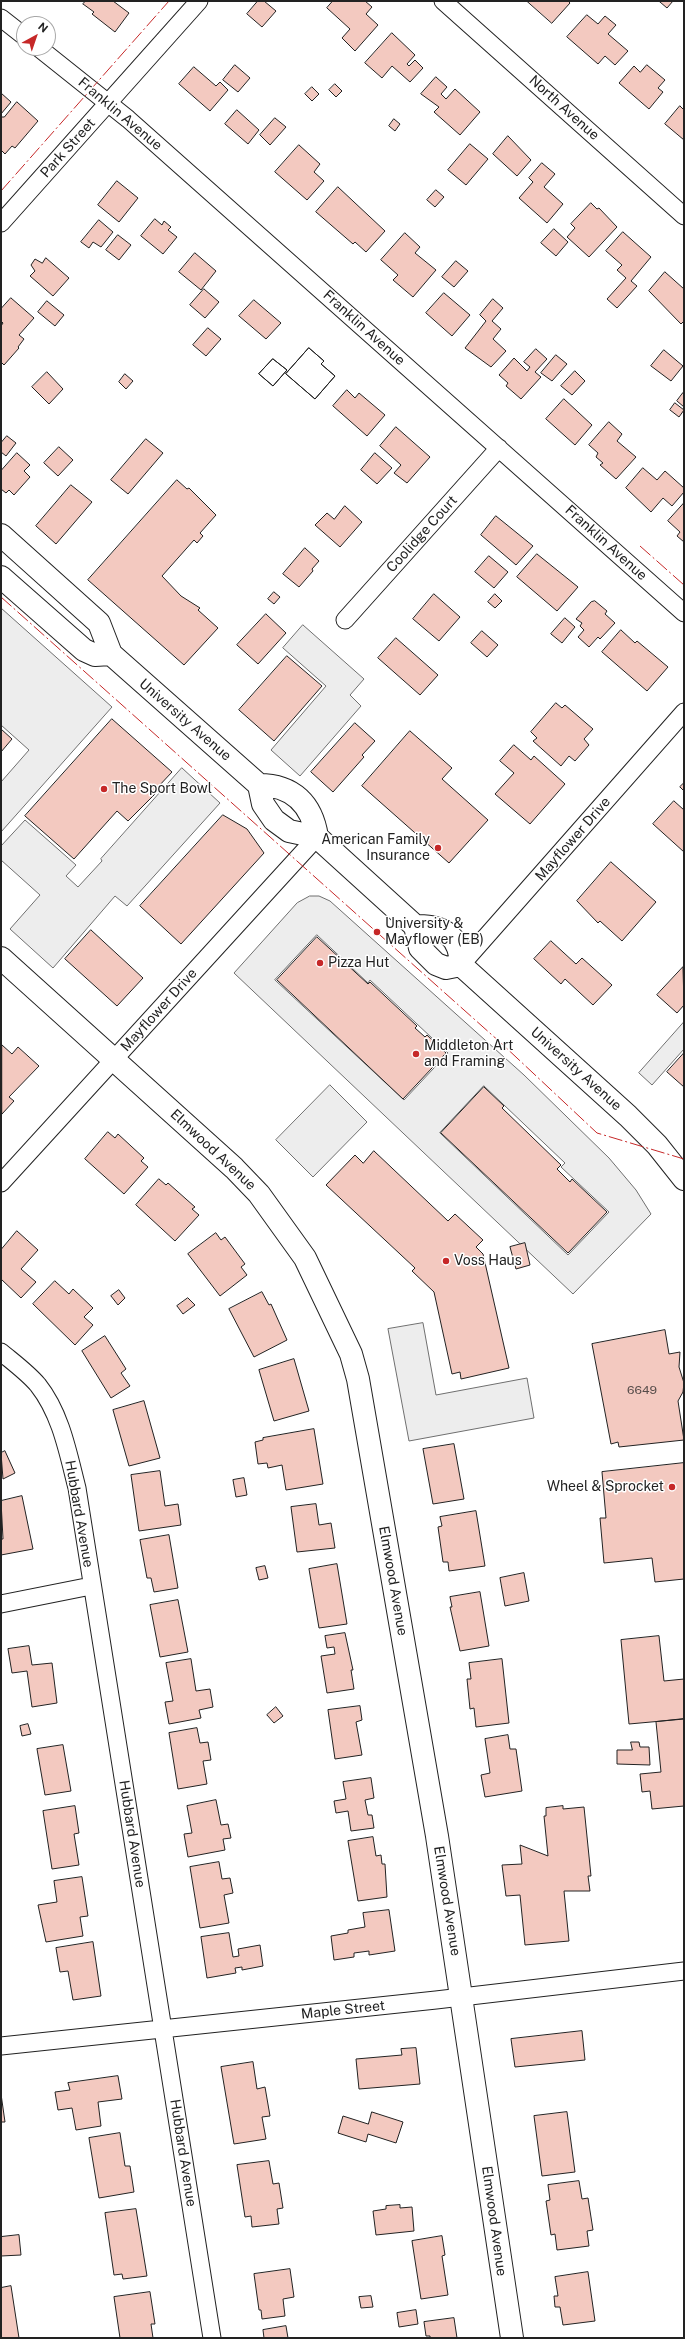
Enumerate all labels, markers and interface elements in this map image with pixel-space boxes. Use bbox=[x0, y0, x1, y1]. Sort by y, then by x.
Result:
north arrow bbox=[16, 16, 56, 56]
text: N bbox=[36, 20, 50, 35]
street label: North Avenue bbox=[525, 72, 603, 144]
street label: Franklin Avenue bbox=[75, 74, 165, 154]
street label: Park Street bbox=[37, 115, 99, 181]
street label: Franklin Avenue bbox=[320, 287, 408, 369]
street label: Coolidge Court bbox=[383, 492, 461, 576]
street label: Franklin Avenue bbox=[562, 502, 650, 584]
street label: University Avenue bbox=[135, 675, 235, 765]
place label: The Sport Bowl bbox=[112, 781, 212, 797]
marker: The Sport Bowl bbox=[99, 784, 109, 794]
street label: Mayflower Drive bbox=[532, 794, 614, 884]
place label: American Family Insurance bbox=[321, 832, 430, 864]
marker: American Family Insurance bbox=[433, 843, 443, 853]
place label: University & Mayflower (EB) bbox=[385, 916, 484, 948]
marker: University & Mayflower (EB) bbox=[372, 927, 382, 937]
place label: Pizza Hut bbox=[328, 955, 389, 971]
marker: Pizza Hut bbox=[315, 958, 325, 968]
street label: Mayflower Drive bbox=[117, 965, 201, 1055]
street label: University Avenue bbox=[527, 1024, 625, 1114]
place label: Middleton Art and Framing bbox=[424, 1038, 513, 1070]
marker: Middleton Art and Framing bbox=[411, 1049, 421, 1059]
street label: Elmwood Avenue bbox=[167, 1106, 259, 1194]
place label: Voss Haus bbox=[454, 1253, 522, 1269]
marker: Voss Haus bbox=[441, 1256, 451, 1266]
house number: 6649 bbox=[627, 1383, 657, 1397]
street label: Hubbard Avenue bbox=[61, 1459, 97, 1569]
place label: Wheel & Sprocket bbox=[547, 1479, 664, 1495]
marker: Wheel & Sprocket bbox=[667, 1482, 677, 1492]
street label: Elmwood Avenue bbox=[375, 1525, 411, 1637]
street label: Hubbard Avenue bbox=[115, 1779, 149, 1889]
street label: Elmwood Avenue bbox=[430, 1845, 464, 1957]
street label: Maple Street bbox=[300, 1997, 386, 2023]
street label: Hubbard Avenue bbox=[166, 2098, 200, 2208]
street label: Elmwood Avenue bbox=[478, 2165, 510, 2277]

